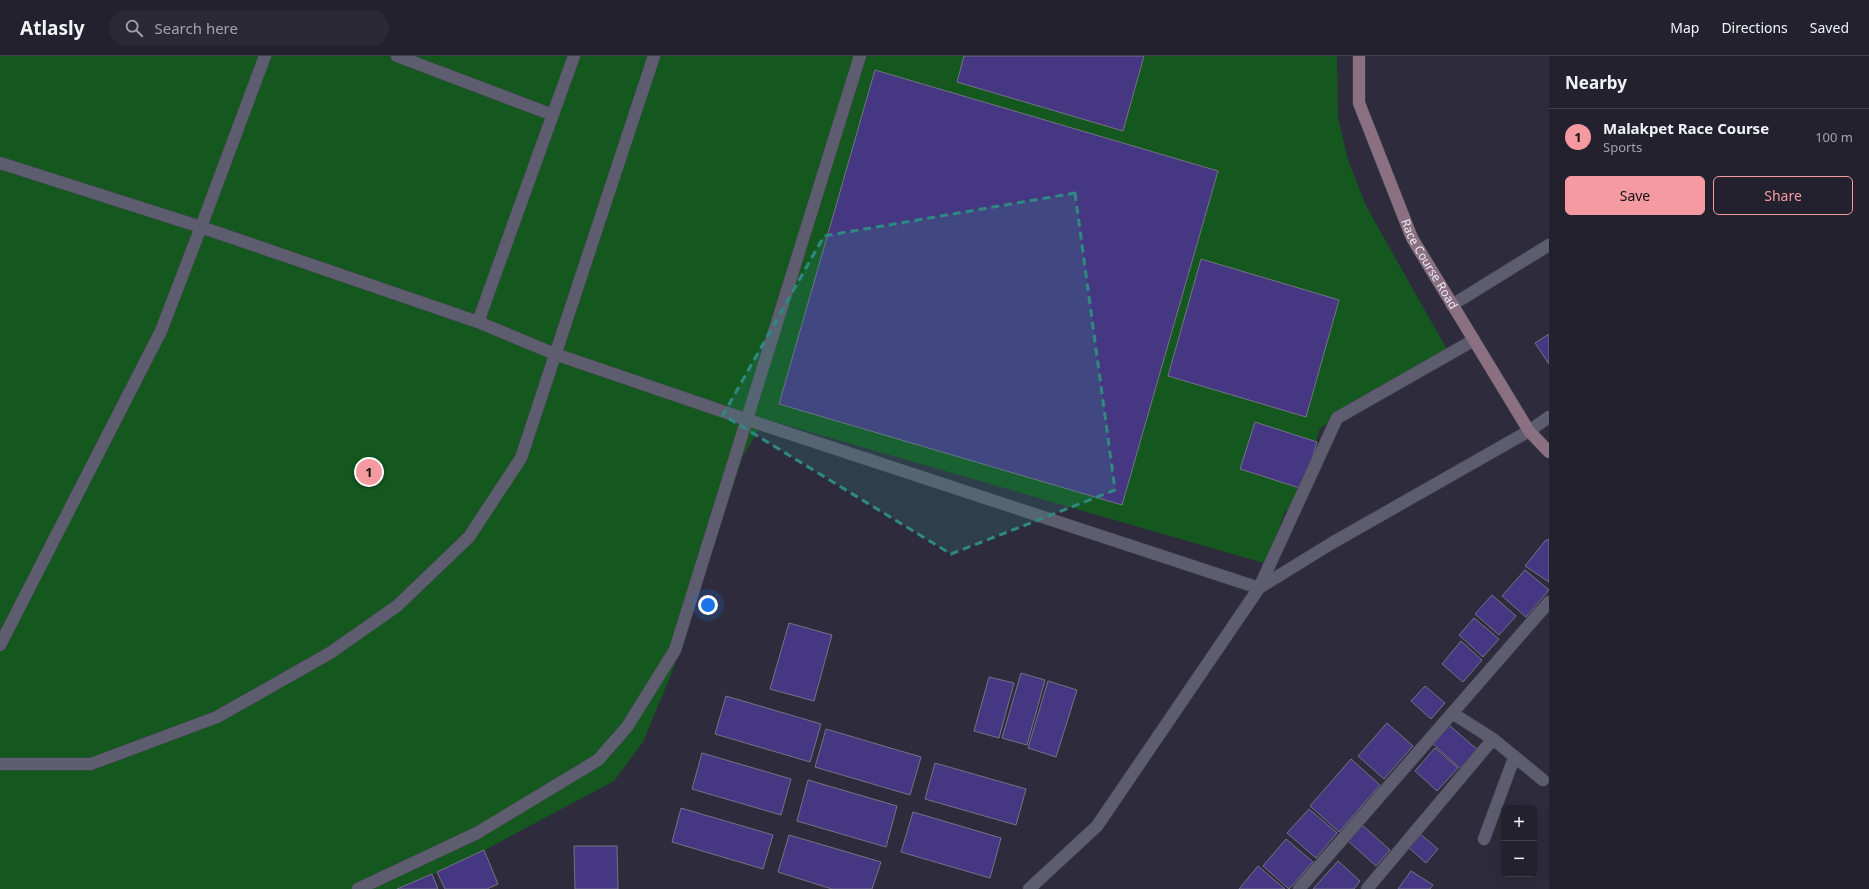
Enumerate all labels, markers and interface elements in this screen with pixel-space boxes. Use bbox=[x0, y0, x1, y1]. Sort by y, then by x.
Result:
search box bbox=[109, 10, 389, 46]
text: Atlasly bbox=[20, 15, 85, 41]
icon: search bbox=[123, 17, 145, 39]
text: Search here bbox=[155, 18, 238, 38]
text: Map bbox=[1670, 18, 1699, 37]
text: Directions bbox=[1721, 18, 1788, 37]
text: Saved bbox=[1810, 18, 1849, 37]
text: Nearby bbox=[1565, 71, 1627, 94]
text: Malakpet Race Course bbox=[1603, 118, 1769, 138]
text: 1 bbox=[1574, 128, 1582, 146]
text: 100 m bbox=[1815, 128, 1853, 146]
text: Sports bbox=[1603, 138, 1642, 156]
button: Save bbox=[1565, 176, 1705, 215]
button: Share bbox=[1713, 176, 1853, 215]
street label: Race Course Road bbox=[1397, 216, 1462, 312]
pin: 1 bbox=[356, 457, 382, 487]
your location bbox=[698, 595, 718, 615]
map controls bbox=[1501, 805, 1537, 877]
button: + bbox=[1501, 805, 1537, 841]
button: − bbox=[1501, 841, 1537, 877]

